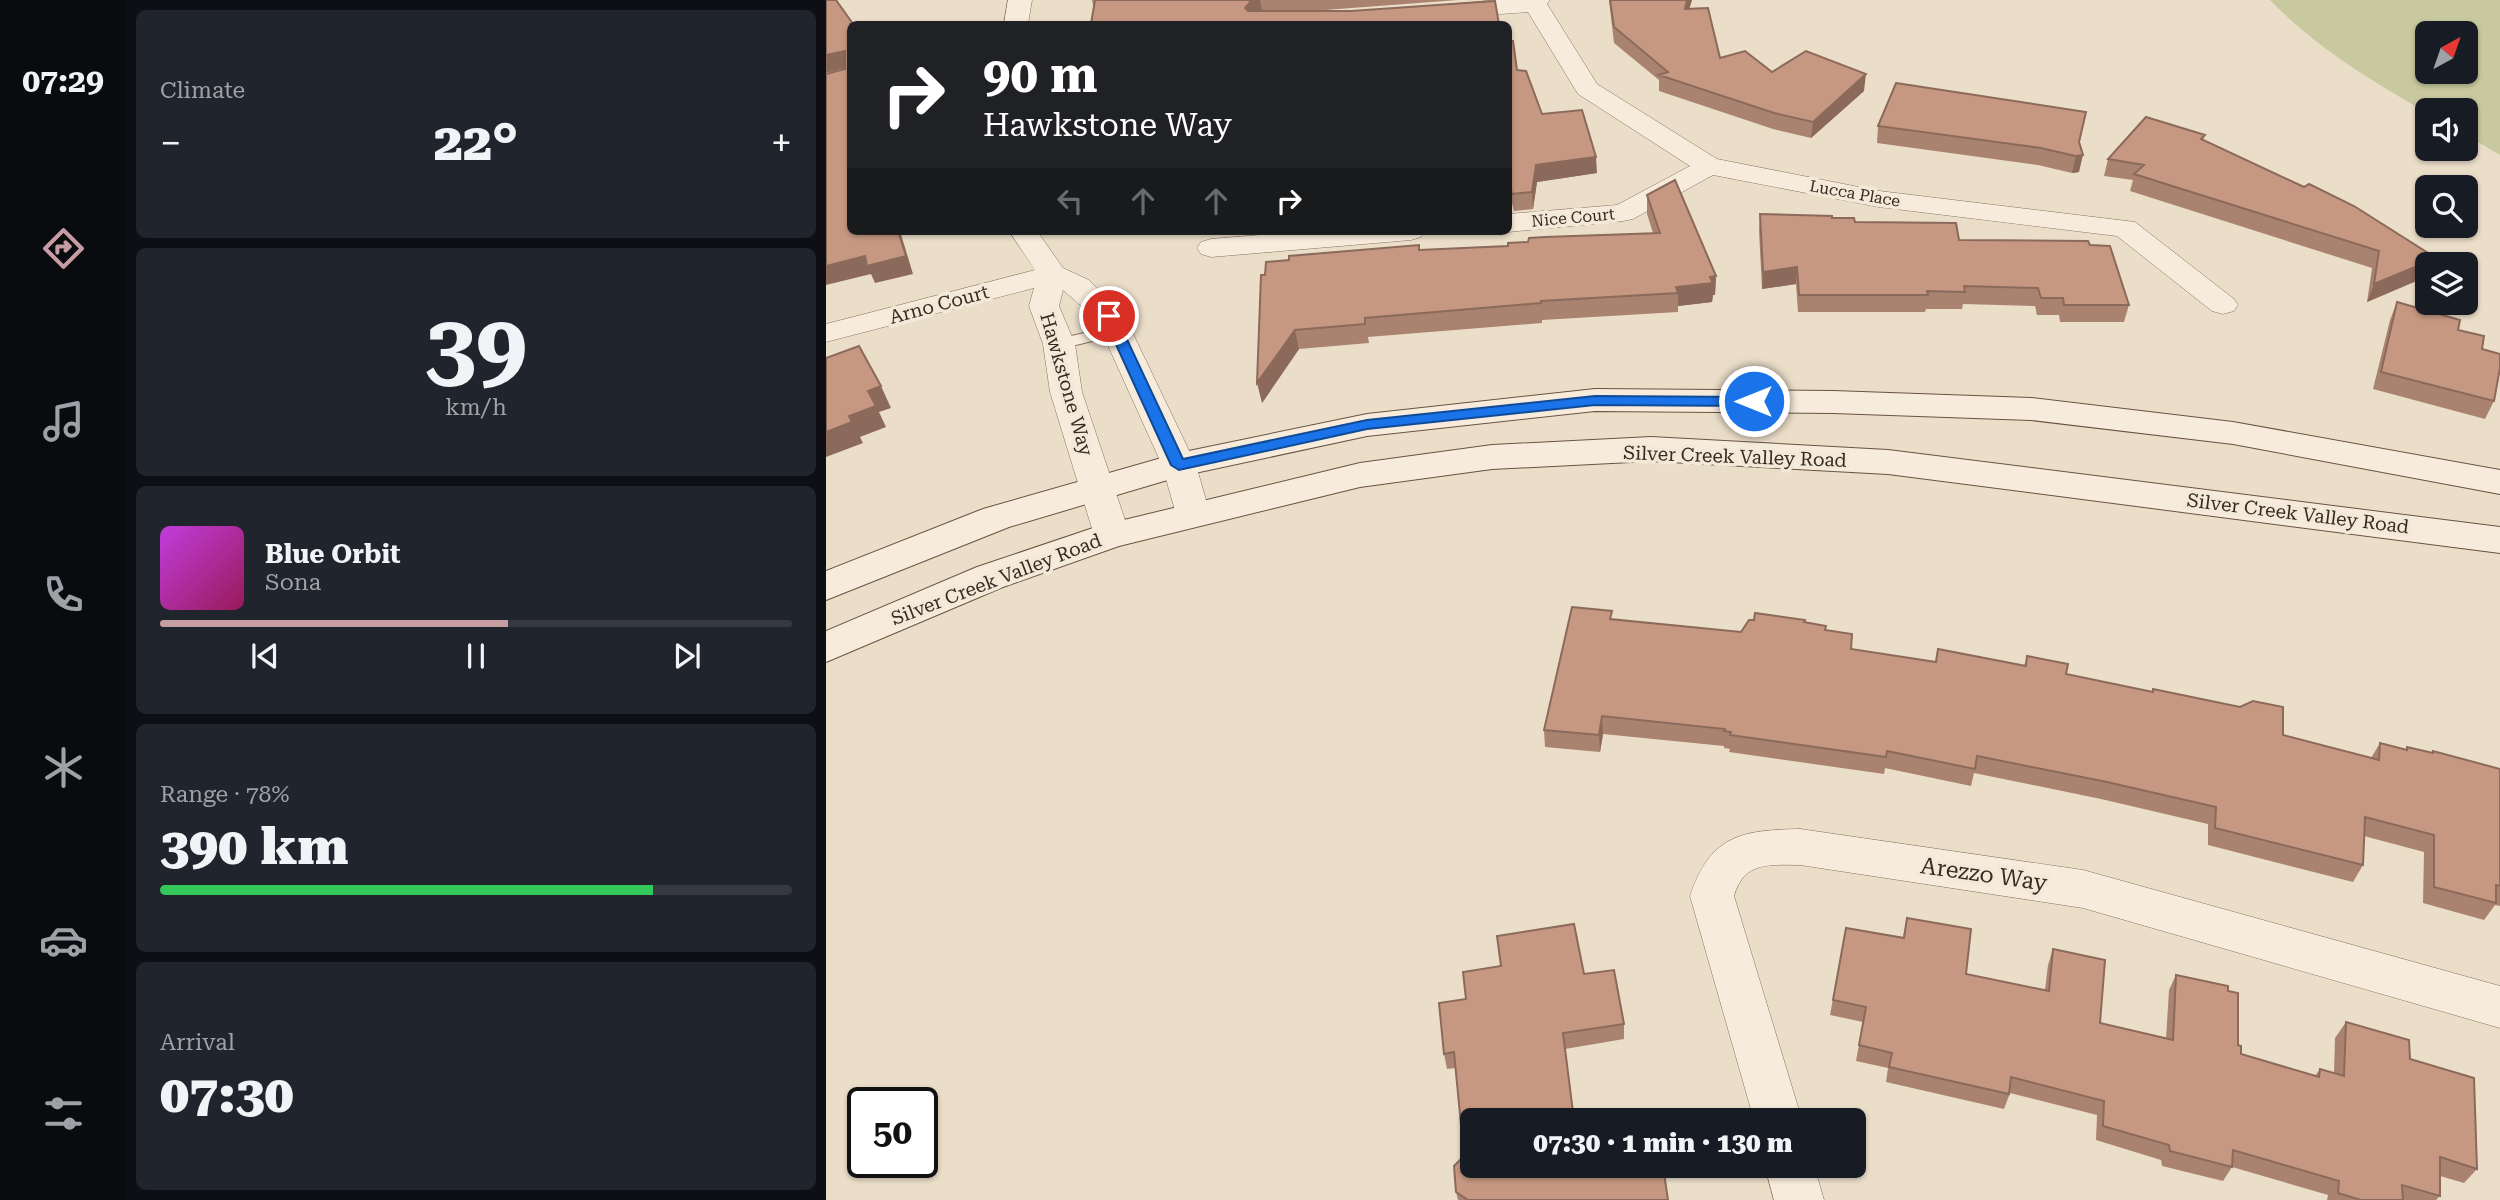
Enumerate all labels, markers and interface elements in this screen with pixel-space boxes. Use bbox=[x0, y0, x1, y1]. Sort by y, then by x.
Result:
north arrow bbox=[2415, 21, 2478, 84]
map controls bbox=[2415, 21, 2478, 315]
text: 90 m bbox=[983, 47, 1098, 104]
icon: right bbox=[868, 49, 959, 140]
text: 07:29 bbox=[22, 62, 104, 100]
text: Climate bbox=[160, 77, 245, 104]
button: sound bbox=[2415, 98, 2478, 161]
text: Hawkstone Way bbox=[983, 106, 1232, 144]
text: 22° bbox=[434, 112, 518, 173]
text: − bbox=[160, 121, 181, 165]
text: + bbox=[771, 121, 792, 165]
button: search bbox=[2415, 175, 2478, 238]
street label: Lucca Place bbox=[1808, 176, 1902, 211]
icon: left bbox=[1051, 182, 1089, 220]
icon: ahead bbox=[1124, 182, 1162, 220]
icon: ahead bbox=[1197, 182, 1235, 220]
icon: right bbox=[1270, 182, 1308, 220]
street label: Nice Court bbox=[1530, 204, 1616, 231]
icon: directions bbox=[39, 224, 88, 273]
button: layers bbox=[2415, 252, 2478, 315]
street label: Arno Court bbox=[887, 280, 991, 329]
pin bbox=[1079, 286, 1139, 346]
text: 39 bbox=[425, 295, 527, 401]
icon: arrive bbox=[1090, 297, 1128, 335]
street label: Hawkstone Way bbox=[1035, 310, 1098, 459]
position arrow bbox=[1717, 364, 1791, 438]
text: km/h bbox=[445, 394, 507, 421]
icon: music bbox=[39, 397, 88, 446]
street label: Silver Creek Valley Road bbox=[1623, 441, 1847, 472]
street label: Silver Creek Valley Road bbox=[2186, 488, 2410, 539]
street label: Silver Creek Valley Road bbox=[888, 529, 1105, 630]
text: Blue Orbit bbox=[265, 539, 401, 569]
text: Sona bbox=[265, 569, 321, 596]
icon: phone bbox=[39, 570, 88, 619]
icon: previous bbox=[246, 637, 284, 675]
icon: pause bbox=[457, 637, 495, 675]
icon: next bbox=[668, 637, 706, 675]
icon: climate bbox=[39, 743, 88, 792]
text: Range · 78% bbox=[160, 781, 289, 808]
text: 390 km bbox=[160, 816, 348, 877]
street label: Arezzo Way bbox=[1919, 852, 2049, 897]
icon: car bbox=[39, 916, 88, 965]
text: Arrival bbox=[160, 1029, 235, 1056]
text: 07:30 bbox=[160, 1064, 294, 1125]
speed limit sign: 50 bbox=[847, 1087, 938, 1178]
icon: filters bbox=[39, 1089, 88, 1138]
text: 07:30 · 1 min · 130 m bbox=[1533, 1128, 1793, 1158]

